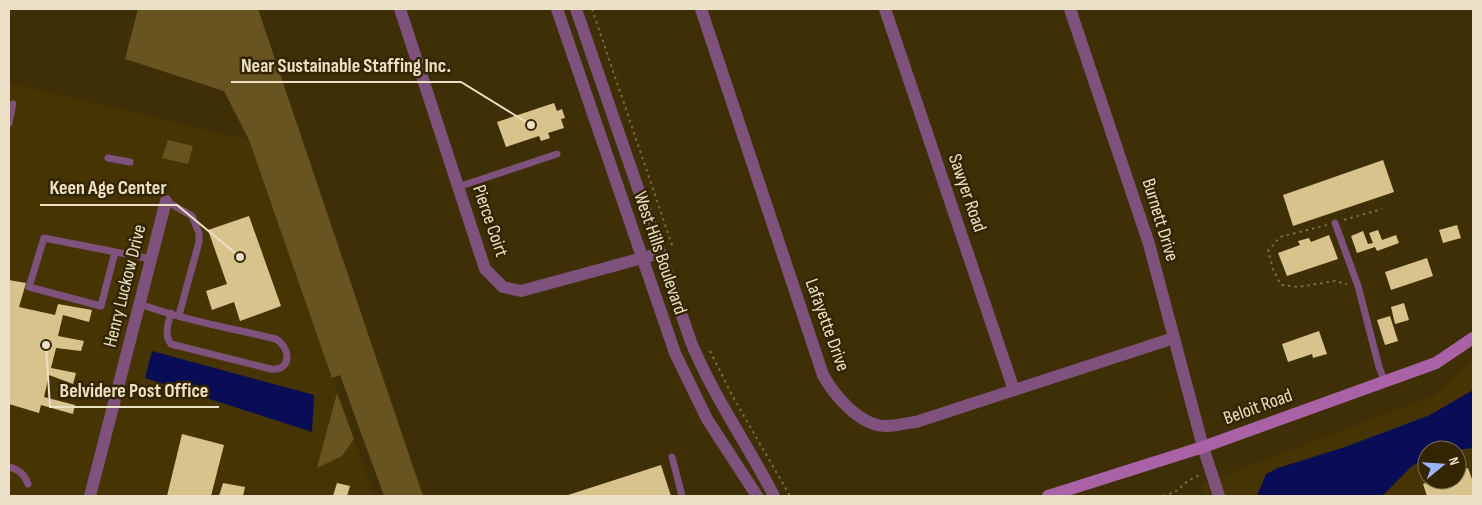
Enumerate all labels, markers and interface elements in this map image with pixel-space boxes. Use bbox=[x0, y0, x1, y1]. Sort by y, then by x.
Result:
callout: Near Sustainable Staffing Inc. bbox=[231, 47, 461, 82]
text: Near Sustainable Staffing Inc. bbox=[241, 54, 451, 78]
street label: Sawyer Road bbox=[943, 151, 991, 235]
callout: Keen Age Center bbox=[40, 170, 177, 205]
text: Keen Age Center bbox=[49, 176, 167, 200]
street label: Burnett Drive bbox=[1137, 176, 1183, 264]
street label: Pierce Coirt bbox=[467, 182, 513, 260]
street label: West Hills Boulevard bbox=[628, 189, 692, 317]
street label: Henry Luckow Drive bbox=[99, 222, 151, 350]
street label: Lafayette Drive bbox=[800, 276, 854, 374]
callout: Belvidere Post Office bbox=[50, 372, 219, 407]
text: Belvidere Post Office bbox=[60, 379, 208, 403]
street label: Beloit Road bbox=[1220, 384, 1296, 430]
north arrow bbox=[1417, 440, 1467, 490]
text: N bbox=[1445, 455, 1463, 467]

